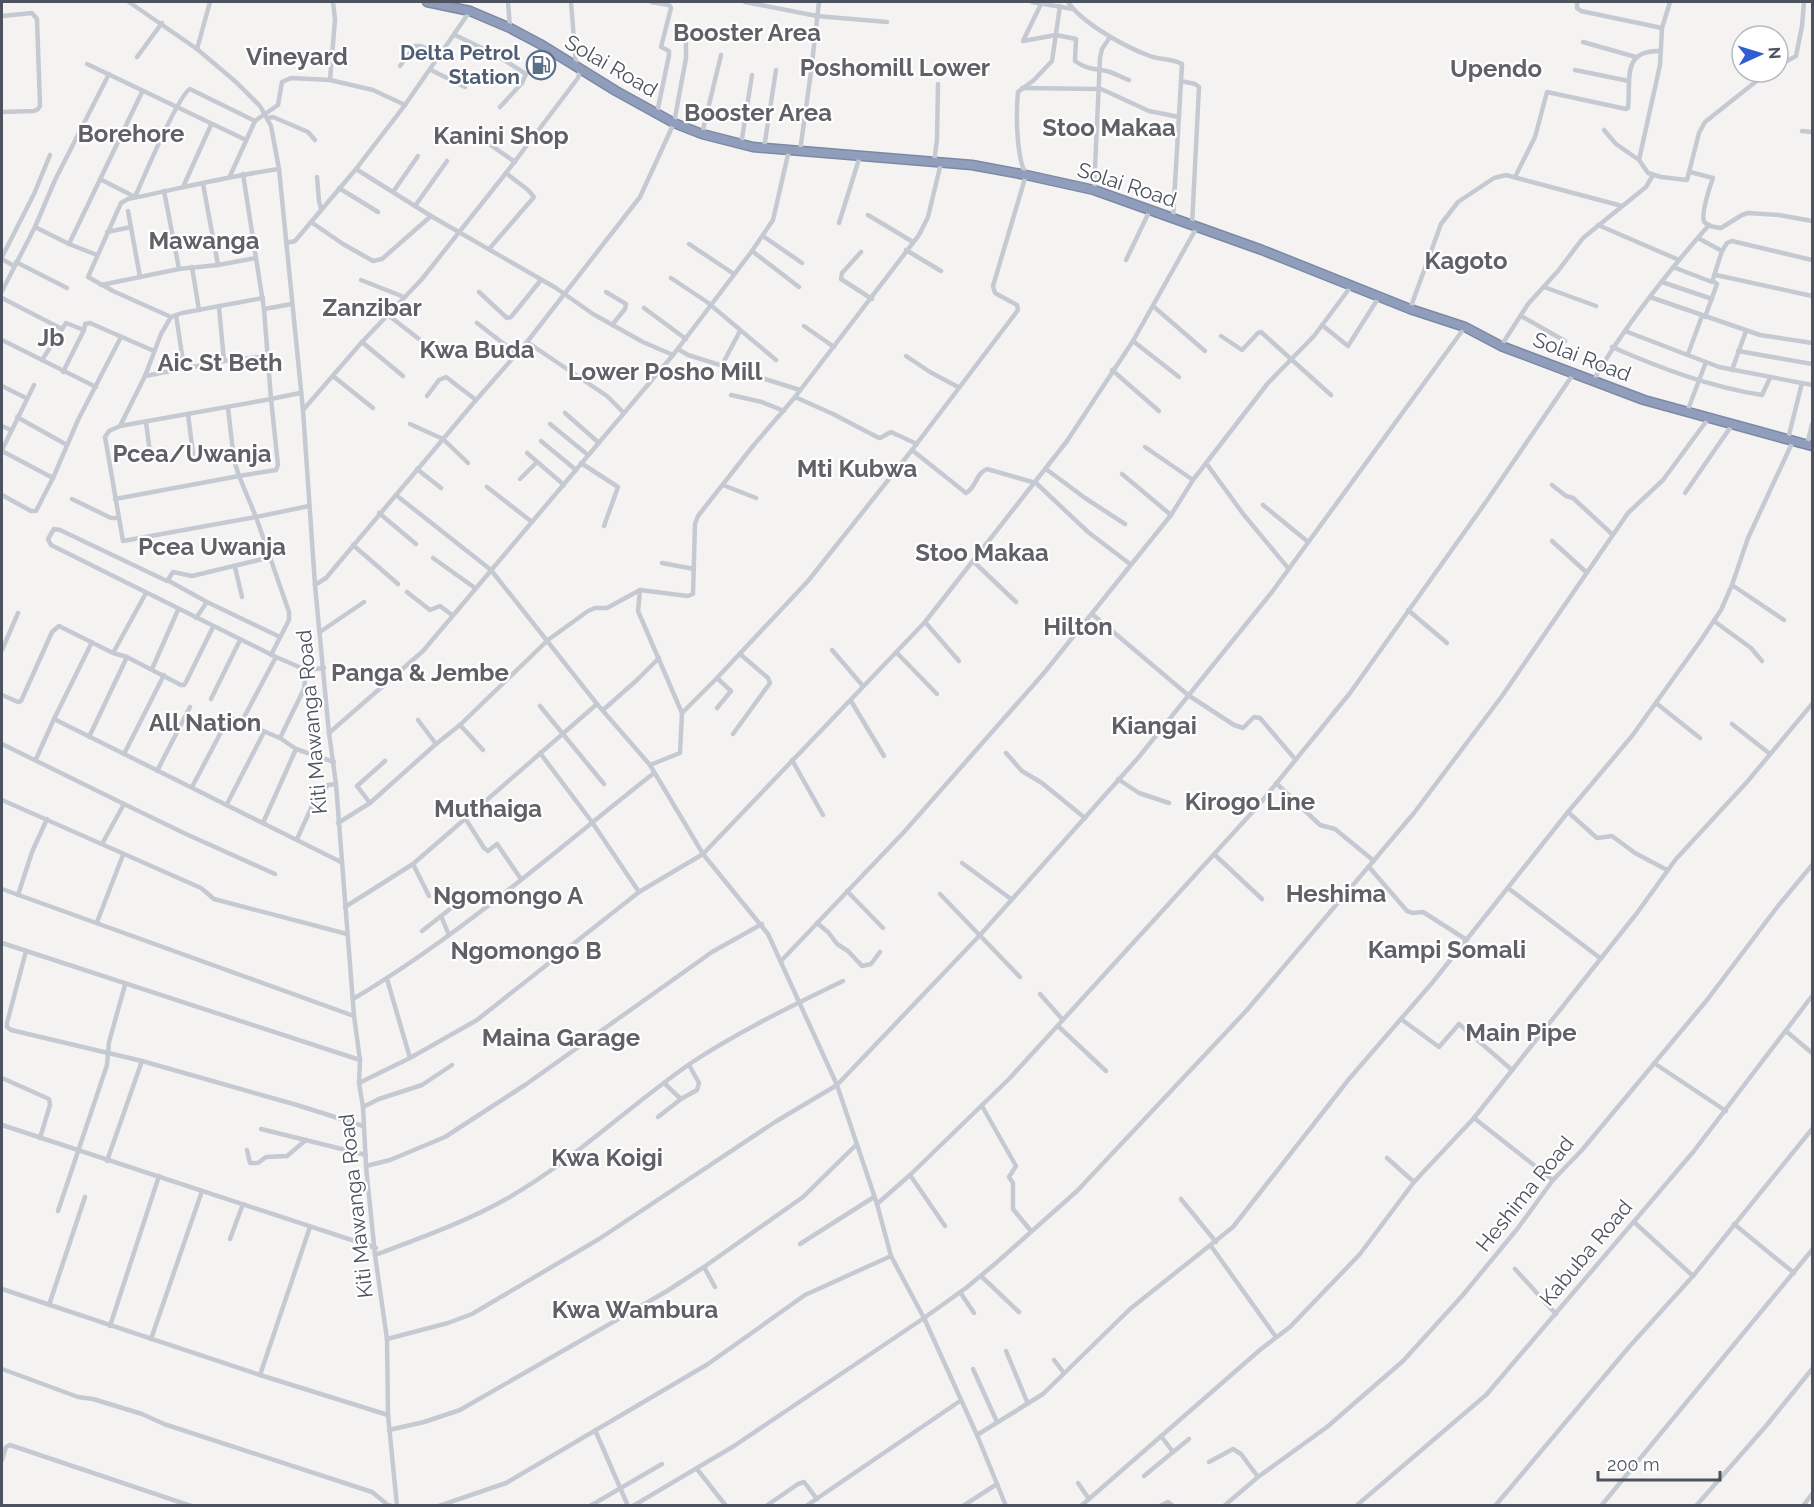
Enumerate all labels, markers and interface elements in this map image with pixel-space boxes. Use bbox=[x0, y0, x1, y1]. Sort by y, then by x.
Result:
district label: Booster Area bbox=[673, 18, 821, 47]
north arrow bbox=[1730, 24, 1790, 84]
street label: Solai Road bbox=[561, 29, 662, 102]
place label: Delta Petrol Station bbox=[400, 40, 520, 89]
district label: Vineyard bbox=[246, 42, 348, 71]
text: N bbox=[1765, 46, 1784, 60]
fuel station icon: Delta Petrol Station bbox=[525, 49, 557, 81]
district label: Poshomill Lower bbox=[800, 53, 990, 82]
district label: Upendo bbox=[1450, 54, 1542, 83]
district label: Booster Area bbox=[684, 98, 832, 127]
district label: Stoo Makaa bbox=[1042, 113, 1176, 142]
district label: Borehore bbox=[78, 119, 184, 148]
district label: Kanini Shop bbox=[433, 121, 569, 150]
street label: Solai Road bbox=[1074, 157, 1180, 212]
district label: Mawanga bbox=[149, 226, 260, 255]
district label: Kagoto bbox=[1425, 246, 1507, 275]
district label: Zanzibar bbox=[322, 293, 422, 322]
district label: Jb bbox=[38, 323, 65, 352]
street label: Solai Road bbox=[1530, 326, 1635, 387]
district label: Kwa Buda bbox=[420, 335, 535, 364]
district label: Aic St Beth bbox=[157, 348, 283, 377]
district label: Lower Posho Mill bbox=[568, 357, 763, 386]
district label: Pcea/Uwanja bbox=[112, 439, 272, 468]
district label: Mti Kubwa bbox=[797, 454, 917, 483]
district label: Pcea Uwanja bbox=[138, 532, 286, 561]
district label: Stoo Makaa bbox=[915, 538, 1049, 567]
district label: Hilton bbox=[1043, 612, 1113, 641]
street label: Kiti Mawanga Road bbox=[291, 629, 332, 815]
district label: Panga & Jembe bbox=[331, 658, 509, 687]
district label: All Nation bbox=[149, 708, 261, 737]
district label: Kiangai bbox=[1111, 711, 1197, 740]
district label: Kirogo Line bbox=[1185, 787, 1315, 816]
district label: Muthaiga bbox=[434, 794, 542, 823]
district label: Heshima bbox=[1286, 879, 1387, 908]
district label: Ngomongo A bbox=[433, 881, 584, 910]
district label: Kampi Somali bbox=[1368, 935, 1526, 964]
district label: Ngomongo B bbox=[450, 936, 602, 965]
district label: Main Pipe bbox=[1465, 1018, 1577, 1047]
district label: Maina Garage bbox=[482, 1023, 640, 1052]
street label: Kiti Mawanga Road bbox=[333, 1113, 378, 1299]
street label: Heshima Road bbox=[1471, 1131, 1579, 1256]
district label: Kwa Koigi bbox=[551, 1143, 663, 1172]
street label: Kabuba Road bbox=[1534, 1195, 1637, 1311]
district label: Kwa Wambura bbox=[552, 1295, 719, 1324]
scale bar bbox=[1598, 1444, 1720, 1482]
text: 200 m bbox=[1607, 1454, 1660, 1475]

